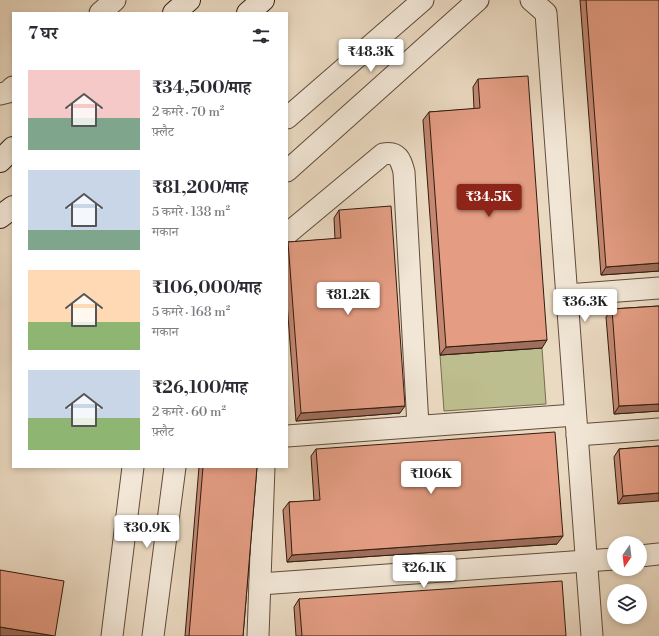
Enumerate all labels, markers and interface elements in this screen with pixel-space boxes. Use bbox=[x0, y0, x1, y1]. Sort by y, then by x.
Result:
text: 7 घर bbox=[28, 23, 58, 45]
icon: filters bbox=[250, 25, 272, 47]
pin: ₹48.3K bbox=[338, 39, 404, 73]
text: ₹48.3K bbox=[348, 44, 394, 60]
text: ₹34,500/माह bbox=[152, 77, 251, 99]
icon: home bbox=[60, 86, 108, 134]
text: 2 कमरे · 70 m² bbox=[152, 104, 224, 120]
text: फ़्लैट bbox=[152, 124, 174, 140]
text: ₹81,200/माह bbox=[152, 177, 248, 199]
pin: ₹34.5K bbox=[456, 184, 522, 218]
icon: home bbox=[60, 186, 108, 234]
text: ₹34.5K bbox=[466, 189, 512, 205]
text: 5 कमरे · 138 m² bbox=[152, 204, 230, 220]
text: मकान bbox=[152, 224, 178, 240]
text: ₹106,000/माह bbox=[152, 277, 261, 299]
pin: ₹81.2K bbox=[315, 282, 381, 316]
icon: home bbox=[60, 286, 108, 334]
text: ₹81.2K bbox=[326, 287, 370, 303]
pin: ₹36.3K bbox=[552, 289, 618, 323]
text: ₹36.3K bbox=[562, 294, 608, 310]
text: 5 कमरे · 168 m² bbox=[152, 304, 230, 320]
text: मकान bbox=[152, 324, 178, 340]
text: ₹26,100/माह bbox=[152, 377, 248, 399]
icon: home bbox=[60, 386, 108, 434]
text: 2 कमरे · 60 m² bbox=[152, 404, 226, 420]
text: फ़्लैट bbox=[152, 424, 174, 440]
pin: ₹106K bbox=[403, 461, 459, 495]
text: ₹106K bbox=[410, 466, 452, 482]
pin: ₹30.9K bbox=[114, 515, 180, 549]
text: ₹30.9K bbox=[123, 520, 171, 536]
north arrow bbox=[607, 536, 647, 576]
map controls bbox=[607, 536, 647, 624]
pin: ₹26.1K bbox=[391, 555, 457, 589]
text: ₹26.1K bbox=[402, 560, 446, 576]
button: layers bbox=[607, 584, 647, 624]

